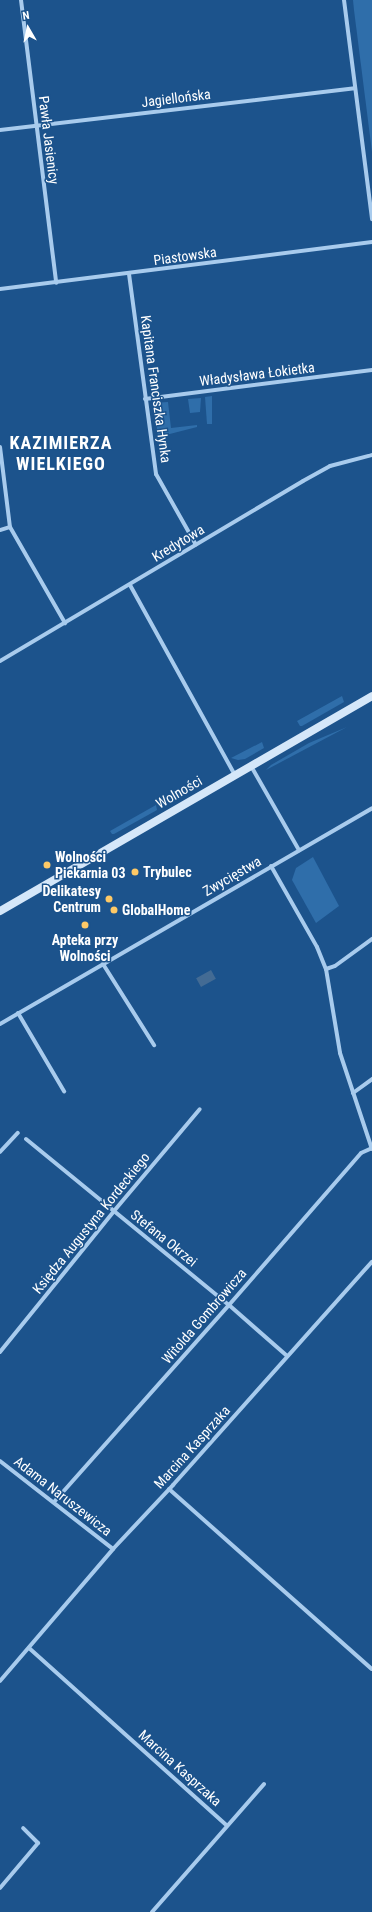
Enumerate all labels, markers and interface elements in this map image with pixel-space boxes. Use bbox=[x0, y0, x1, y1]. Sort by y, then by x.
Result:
north arrow bbox=[8, 8, 48, 48]
text: N bbox=[22, 9, 30, 23]
street label: Jagiellońska bbox=[140, 85, 212, 111]
street label: Pawła Jasienicy bbox=[35, 95, 63, 185]
street label: Piastowska bbox=[152, 243, 218, 269]
street label: Kapitana Franciszka Hynka bbox=[137, 314, 175, 464]
street label: Władysława Łokietka bbox=[198, 359, 316, 389]
district label: KAZIMIERZA WIELKIEGO bbox=[10, 433, 112, 476]
street label: Kredytowa bbox=[149, 521, 207, 565]
street label: Wolności bbox=[153, 772, 205, 812]
place label: Wolności Piekarnia 03 bbox=[55, 849, 125, 882]
street label: Zwycięstwa bbox=[200, 853, 264, 899]
marker: Wolności Piekarnia 03 bbox=[42, 860, 52, 870]
place label: Trybulec bbox=[143, 864, 192, 880]
marker: Trybulec bbox=[130, 867, 140, 877]
place label: Delikatesy Centrum bbox=[42, 883, 101, 916]
marker: Delikatesy Centrum bbox=[104, 894, 114, 904]
place label: GlobalHome bbox=[122, 902, 190, 918]
marker: GlobalHome bbox=[109, 905, 119, 915]
marker: Apteka przy Wolności bbox=[80, 920, 90, 930]
place label: Apteka przy Wolności bbox=[52, 932, 118, 964]
street label: Księdza Augustyna Kordeckiego bbox=[29, 1149, 153, 1297]
street label: Stefana Okrzei bbox=[127, 1206, 201, 1270]
street label: Witolda Gombrowicza bbox=[158, 1265, 250, 1367]
street label: Marcina Kasprzaka bbox=[150, 1402, 234, 1492]
street label: Adama Naruszewicza bbox=[11, 1453, 115, 1539]
street label: Marcina Kasprzaka bbox=[135, 1726, 225, 1810]

